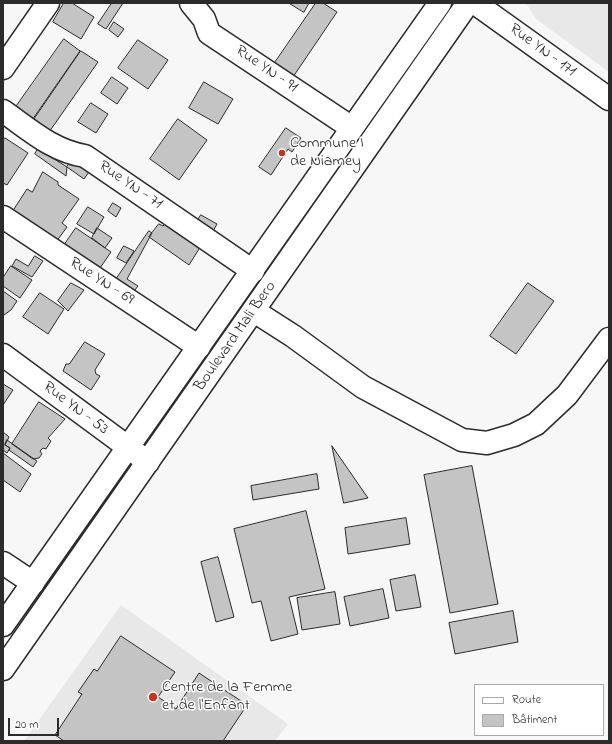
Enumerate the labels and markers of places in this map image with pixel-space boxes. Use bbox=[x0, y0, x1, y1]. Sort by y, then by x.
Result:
place label: Commune I de Niamey bbox=[290, 134, 364, 172]
marker: Commune I de Niamey bbox=[277, 148, 287, 158]
place label: Centre de la Femme et de l'Enfant bbox=[162, 678, 292, 716]
marker: Centre de la Femme et de l'Enfant bbox=[147, 691, 159, 703]

